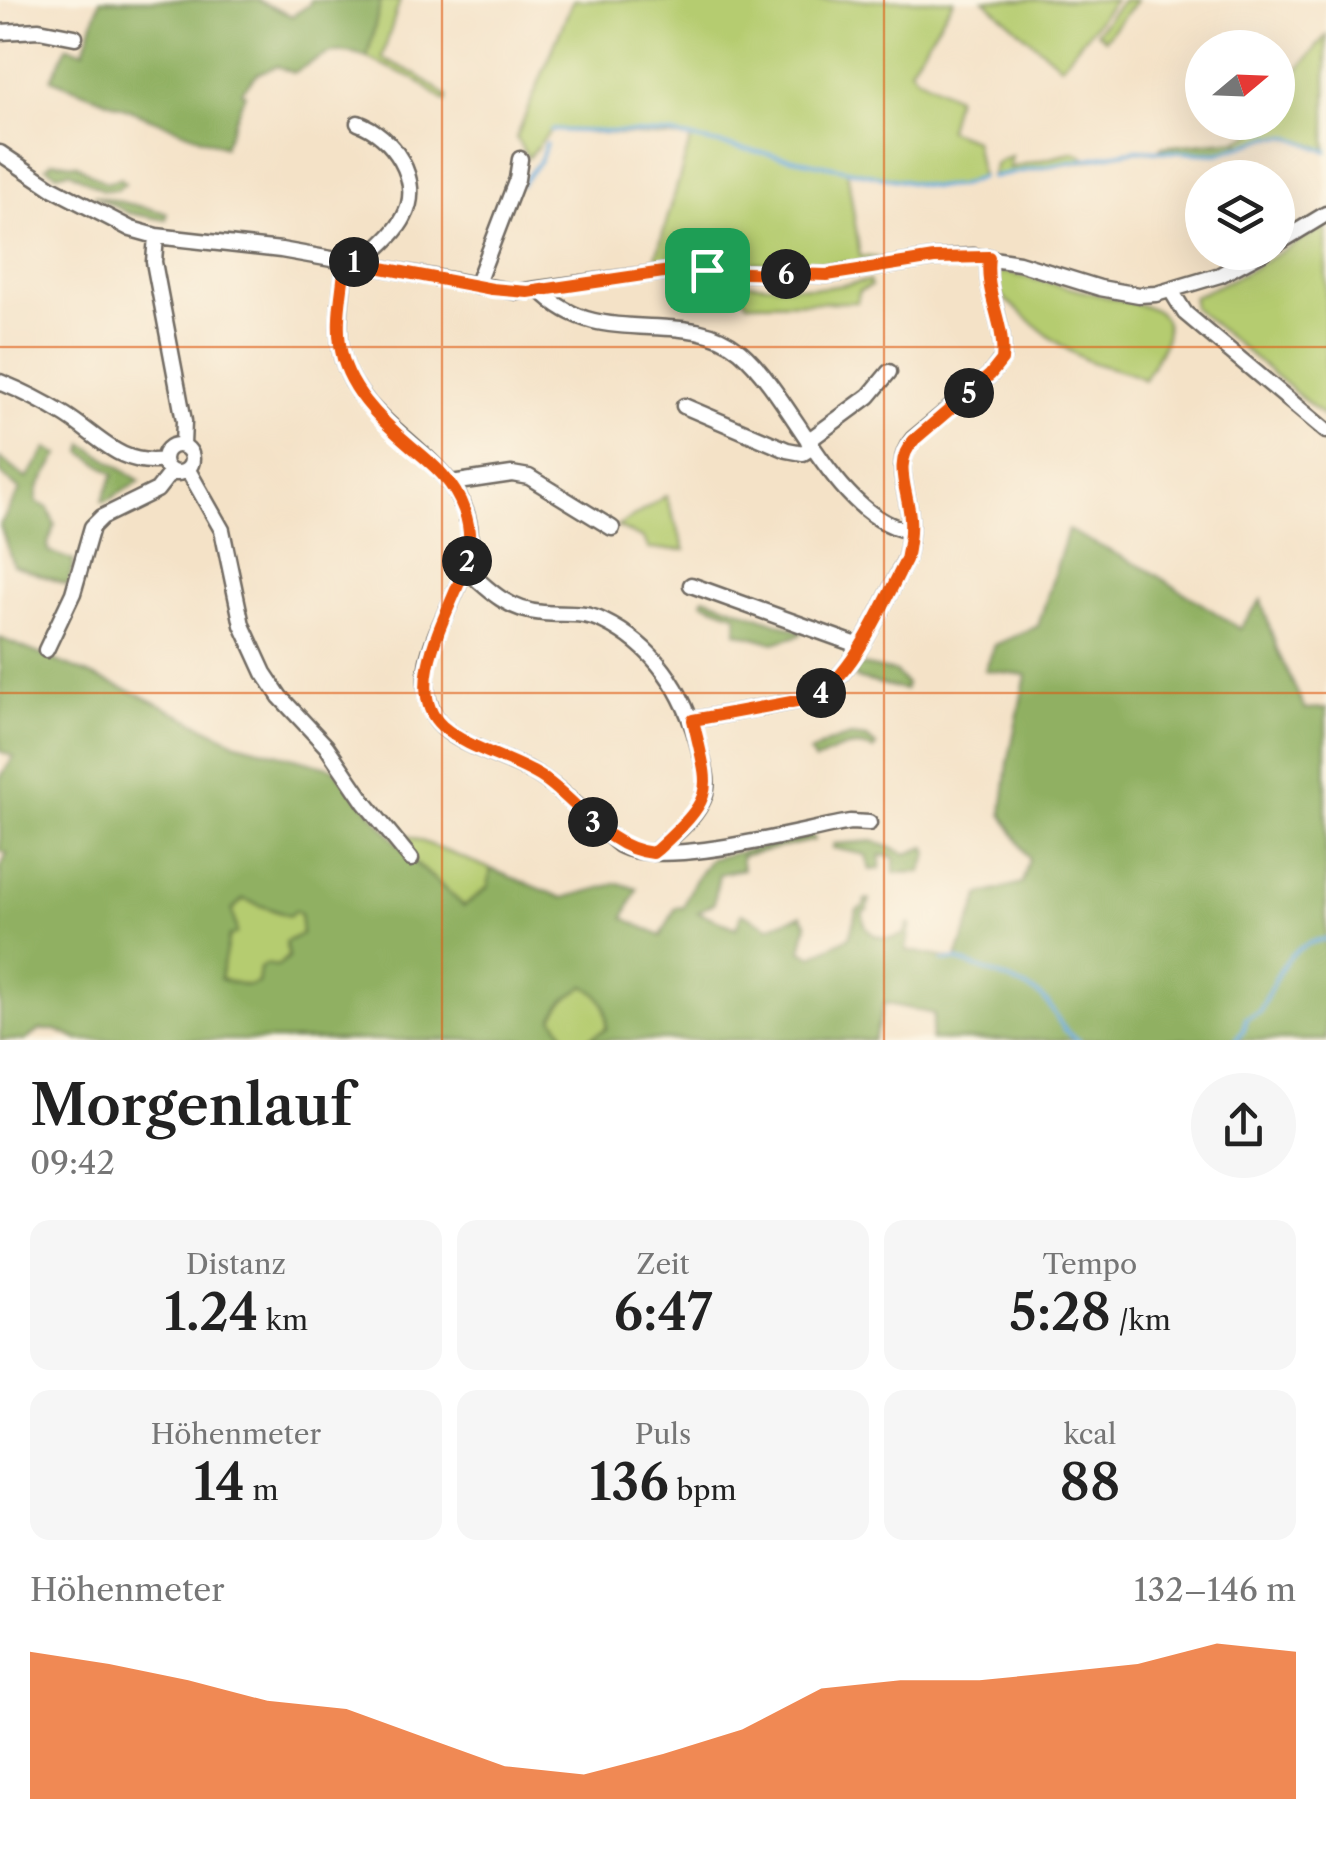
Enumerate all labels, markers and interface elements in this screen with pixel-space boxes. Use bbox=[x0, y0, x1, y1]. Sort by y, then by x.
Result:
north arrow bbox=[1185, 30, 1295, 140]
map controls bbox=[1185, 30, 1295, 270]
button: layers bbox=[1185, 160, 1295, 270]
pin bbox=[665, 228, 750, 313]
pin: 1 bbox=[329, 237, 379, 287]
icon: arrive bbox=[680, 243, 735, 298]
text: 1 bbox=[348, 245, 360, 279]
pin: 6 bbox=[761, 249, 811, 299]
text: 6 bbox=[778, 257, 794, 291]
pin: 5 bbox=[944, 368, 994, 418]
text: 5 bbox=[961, 376, 977, 410]
pin: 2 bbox=[442, 536, 492, 586]
text: 2 bbox=[459, 544, 475, 578]
pin: 4 bbox=[796, 668, 846, 718]
text: 4 bbox=[813, 676, 829, 710]
pin: 3 bbox=[568, 797, 618, 847]
text: 3 bbox=[585, 805, 601, 839]
text: Morgenlauf bbox=[30, 1072, 352, 1139]
button: share bbox=[1191, 1073, 1296, 1178]
text: 09:42 bbox=[30, 1143, 115, 1182]
text: Distanz bbox=[186, 1247, 286, 1281]
text: Zeit bbox=[636, 1247, 690, 1281]
text: Tempo bbox=[1043, 1247, 1137, 1281]
text: 1.24 bbox=[164, 1281, 258, 1343]
text: 6:47 bbox=[613, 1281, 713, 1343]
text: 5:28 bbox=[1009, 1281, 1111, 1343]
text: km bbox=[258, 1303, 308, 1337]
text: /km bbox=[1111, 1303, 1171, 1337]
text: Höhenmeter bbox=[151, 1417, 321, 1451]
text: Puls bbox=[635, 1417, 691, 1451]
text: kcal bbox=[1064, 1417, 1116, 1451]
text: 14 bbox=[194, 1451, 245, 1513]
text: 136 bbox=[589, 1451, 669, 1513]
text: 88 bbox=[1060, 1451, 1120, 1513]
text: m bbox=[245, 1473, 278, 1507]
text: bpm bbox=[669, 1473, 737, 1507]
text: Höhenmeter bbox=[30, 1570, 225, 1609]
text: 132–146 m bbox=[1134, 1570, 1296, 1609]

